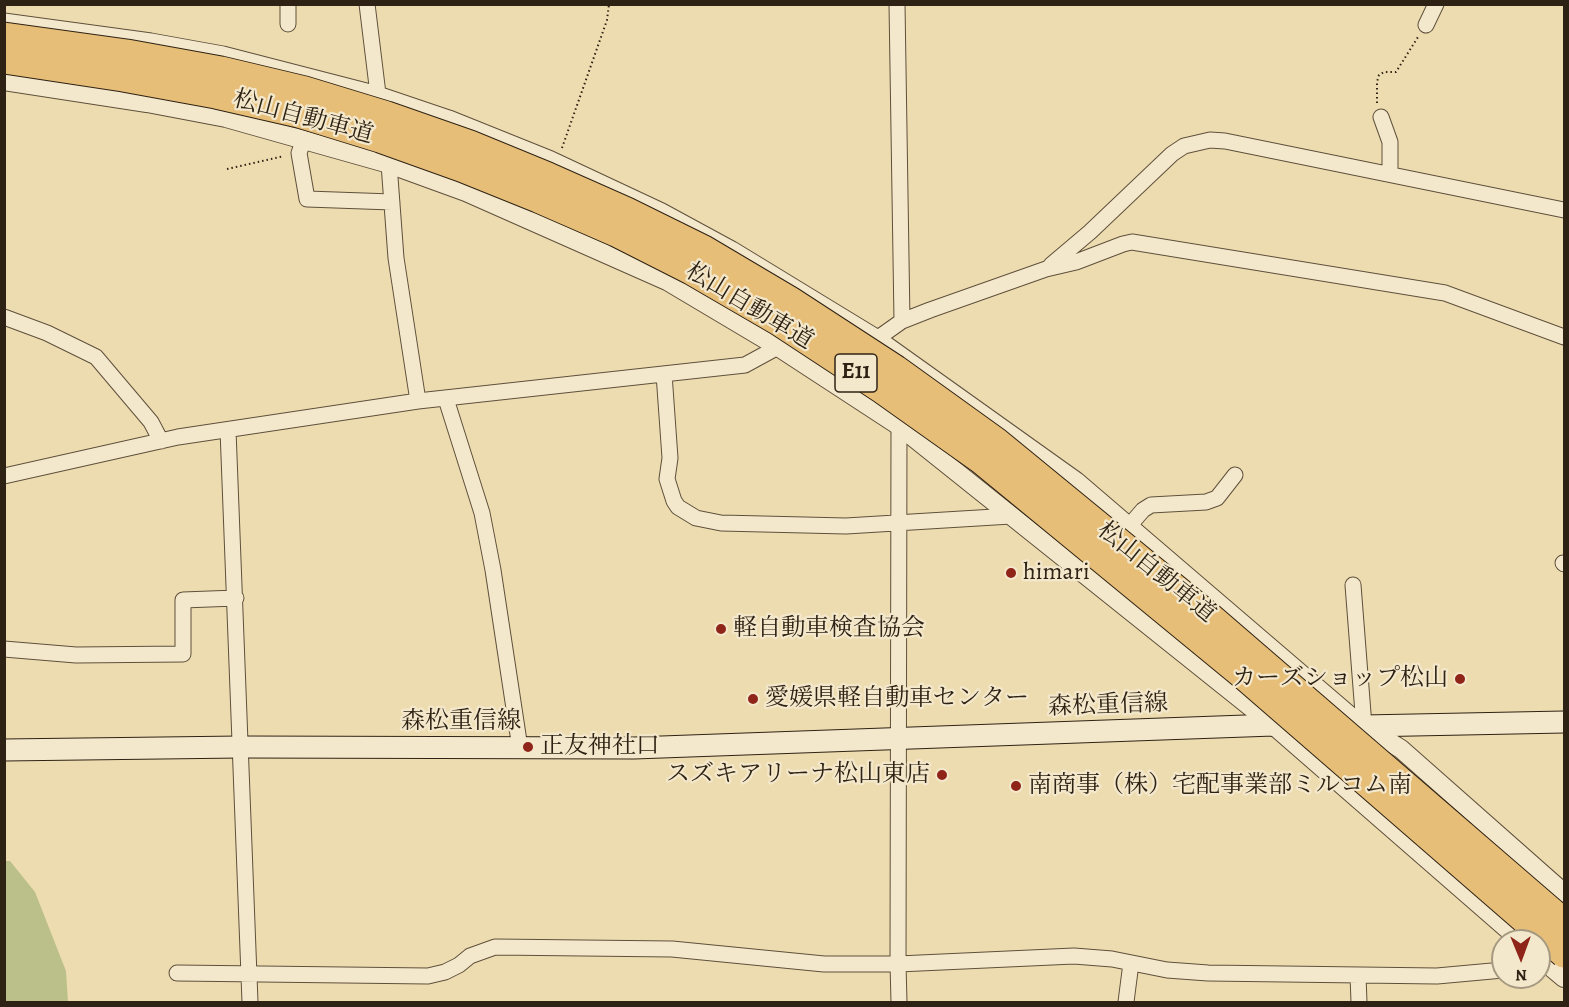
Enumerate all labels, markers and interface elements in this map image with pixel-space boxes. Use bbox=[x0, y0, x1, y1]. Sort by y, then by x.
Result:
street label: 松山自動車道 bbox=[230, 85, 376, 151]
street label: 松山自動車道 bbox=[680, 258, 818, 356]
road number: E11 bbox=[835, 354, 877, 392]
street label: 松山自動車道 bbox=[1091, 516, 1221, 630]
place label: himari bbox=[1023, 559, 1090, 587]
marker: himari bbox=[1004, 566, 1018, 580]
place label: 軽自動車検査協会 bbox=[733, 615, 925, 643]
marker: 軽自動車検査協会 bbox=[714, 622, 728, 636]
place label: カーズショップ松山 bbox=[1232, 665, 1448, 693]
marker: カーズショップ松山 bbox=[1453, 672, 1467, 686]
place label: 愛媛県軽自動車センター bbox=[765, 685, 1029, 713]
street label: 森松重信線 bbox=[1048, 690, 1168, 722]
marker: 愛媛県軽自動車センター bbox=[746, 692, 760, 706]
street label: 森松重信線 bbox=[401, 708, 521, 736]
place label: 正友神社口 bbox=[540, 733, 660, 761]
marker: 正友神社口 bbox=[521, 740, 535, 754]
place label: スズキアリーナ松山東店 bbox=[666, 761, 930, 789]
marker: スズキアリーナ松山東店 bbox=[935, 768, 949, 782]
place label: 南商事（株）宅配事業部ミルコム南 bbox=[1028, 772, 1412, 800]
marker: 南商事（株）宅配事業部ミルコム南 bbox=[1009, 779, 1023, 793]
north arrow bbox=[1491, 929, 1551, 989]
text: N bbox=[1515, 964, 1527, 986]

